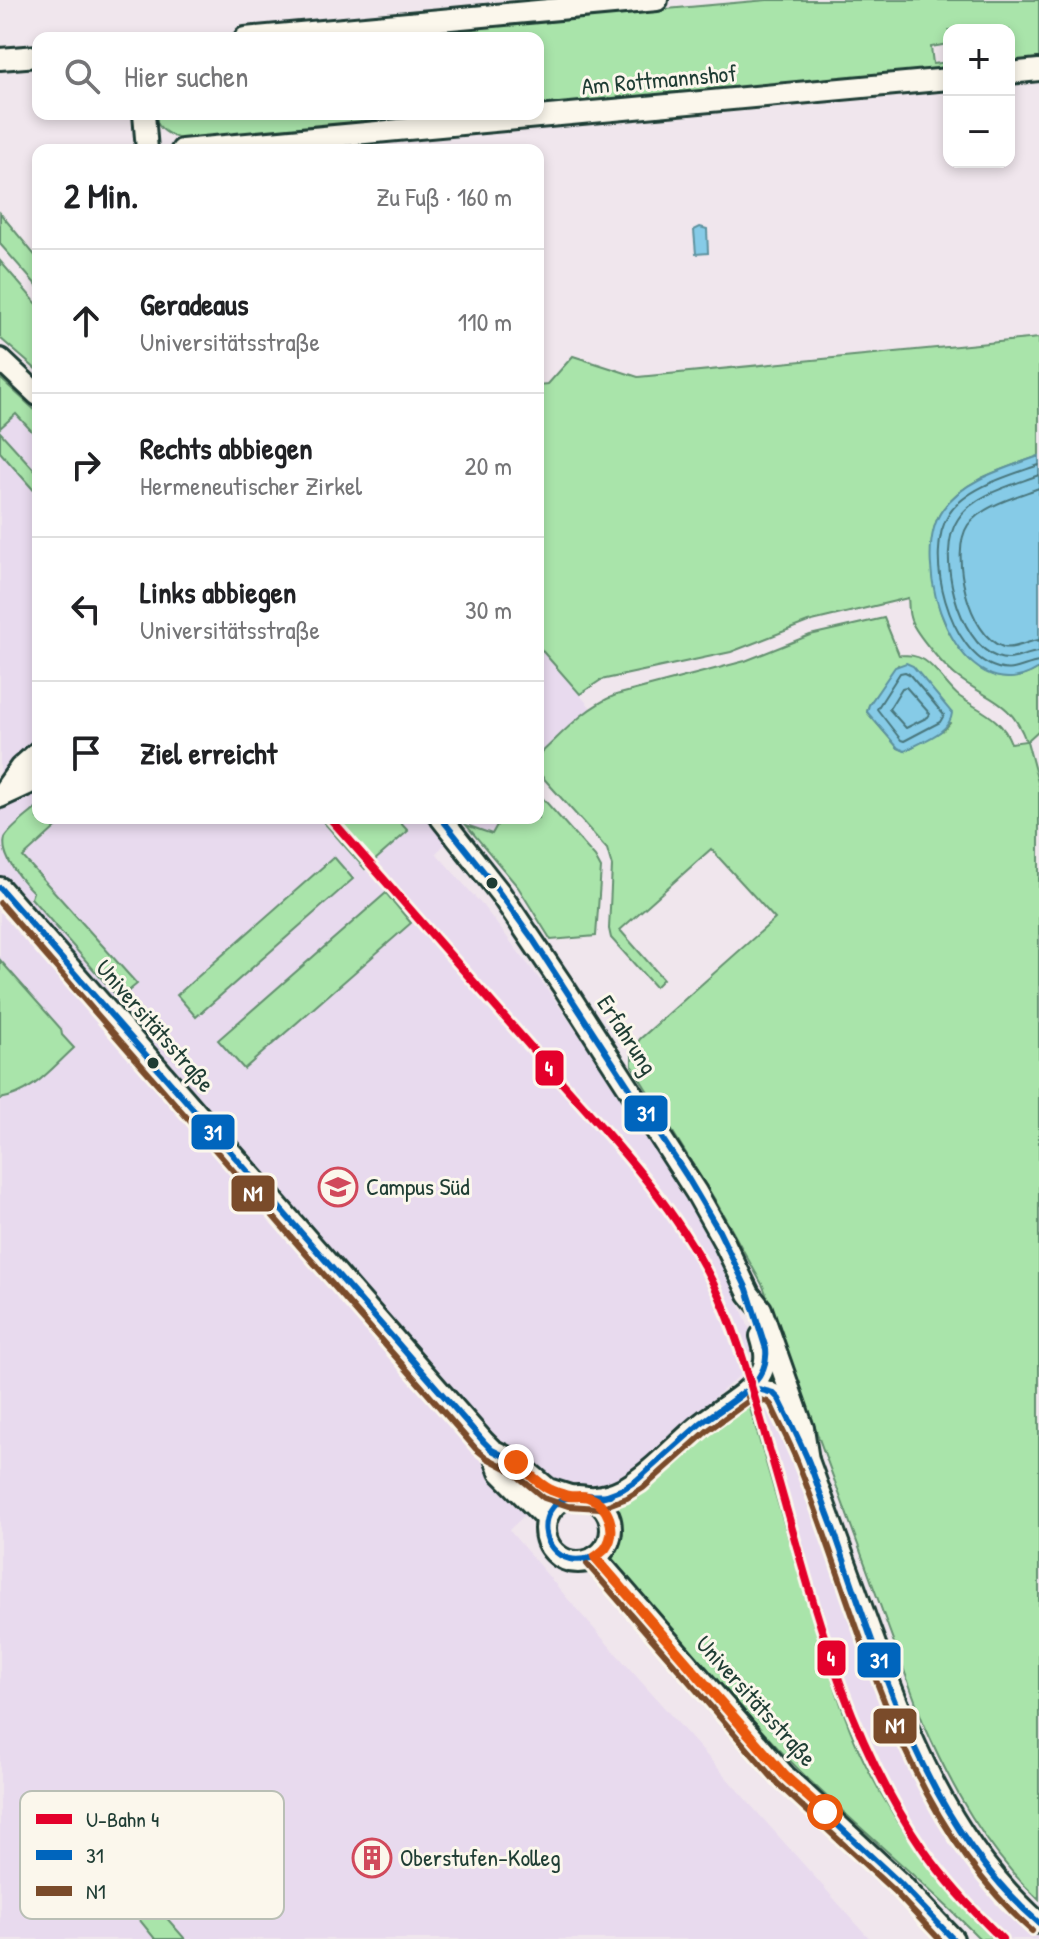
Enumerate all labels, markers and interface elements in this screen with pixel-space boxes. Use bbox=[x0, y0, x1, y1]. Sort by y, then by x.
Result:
map controls bbox=[943, 24, 1015, 168]
button: + bbox=[943, 24, 1015, 96]
search box bbox=[32, 32, 544, 120]
icon: search bbox=[60, 54, 104, 98]
text: Hier suchen bbox=[124, 56, 248, 96]
street label: Am Rottmannshof bbox=[580, 56, 738, 102]
button: − bbox=[943, 96, 1015, 168]
text: 2 Min. bbox=[64, 173, 138, 219]
text: Zu Fuß · 160 m bbox=[376, 179, 512, 214]
text: Geradeaus bbox=[140, 284, 249, 324]
icon: ahead bbox=[64, 299, 108, 343]
text: 110 m bbox=[458, 304, 512, 339]
text: Universitätsstraße bbox=[140, 324, 320, 359]
text: Rechts abbiegen bbox=[140, 428, 313, 468]
icon: right bbox=[64, 443, 108, 487]
text: 20 m bbox=[465, 448, 512, 483]
text: Hermeneutischer Zirkel bbox=[140, 468, 362, 503]
text: Links abbiegen bbox=[140, 572, 296, 612]
icon: left bbox=[64, 587, 108, 631]
text: 30 m bbox=[465, 592, 512, 627]
text: Universitätsstraße bbox=[140, 612, 320, 647]
icon: arrive bbox=[64, 731, 108, 775]
text: Ziel erreicht bbox=[140, 733, 277, 773]
unlabelled marker bbox=[484, 875, 500, 891]
street label: Universitätsstraße bbox=[89, 952, 223, 1099]
street label: Erfahrung bbox=[590, 989, 665, 1080]
line badge: 4 bbox=[534, 1049, 565, 1087]
text: 4 bbox=[545, 1053, 553, 1083]
unlabelled marker bbox=[145, 1055, 161, 1071]
line badge: 31 bbox=[623, 1094, 669, 1133]
text: 31 bbox=[637, 1098, 655, 1128]
line badge: 31 bbox=[190, 1113, 236, 1151]
text: 31 bbox=[204, 1117, 222, 1147]
school or university icon: Campus Süd bbox=[317, 1166, 359, 1208]
place label: Campus Süd bbox=[366, 1170, 470, 1202]
line badge: N1 bbox=[230, 1174, 276, 1213]
text: N1 bbox=[243, 1178, 263, 1208]
route end bbox=[498, 1444, 534, 1480]
street label: Universitätsstraße bbox=[689, 1628, 824, 1773]
line badge: 4 bbox=[816, 1639, 847, 1677]
line badge: 31 bbox=[856, 1641, 902, 1679]
text: 4 bbox=[827, 1643, 835, 1673]
text: 31 bbox=[870, 1645, 888, 1675]
line badge: N1 bbox=[872, 1707, 918, 1745]
text: N1 bbox=[885, 1710, 905, 1740]
legend bbox=[20, 1791, 284, 1919]
route start bbox=[807, 1794, 843, 1830]
text: U-Bahn 4 bbox=[86, 1804, 159, 1834]
building icon: Oberstufen-Kolleg bbox=[351, 1837, 393, 1879]
text: 31 bbox=[86, 1840, 104, 1870]
place label: Oberstufen-Kolleg bbox=[400, 1841, 561, 1873]
text: N1 bbox=[86, 1876, 106, 1906]

